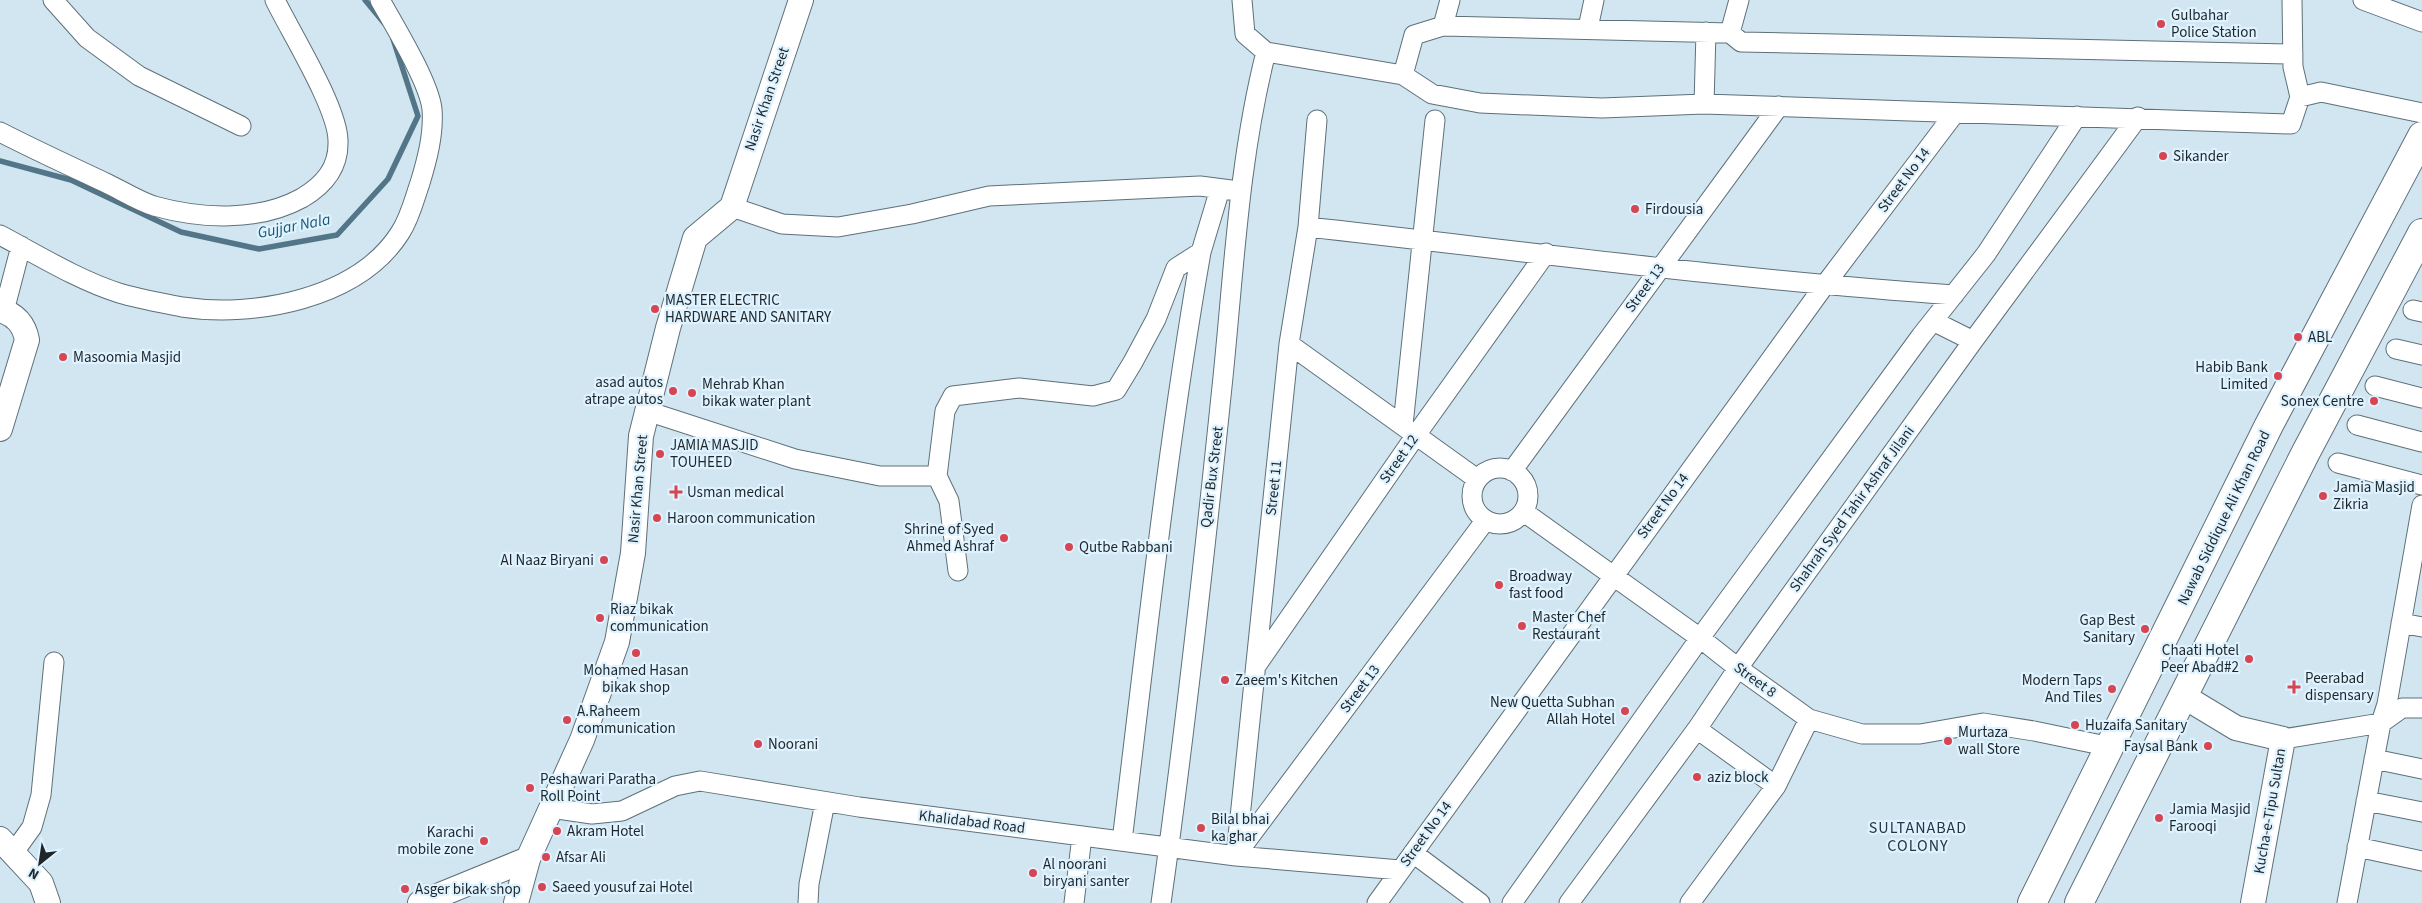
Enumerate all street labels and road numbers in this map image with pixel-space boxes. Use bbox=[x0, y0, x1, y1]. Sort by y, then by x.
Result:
street label: Nasir Khan Street bbox=[739, 44, 795, 154]
street label: Street No 14 bbox=[1873, 143, 1936, 217]
street label: Street 13 bbox=[1620, 259, 1670, 317]
street label: Shahrah Syed Tahir Ashraf Jilani bbox=[1785, 422, 1919, 596]
street label: Qadir Bux Street bbox=[1195, 425, 1229, 529]
street label: Nawab Siddique Ali Khan Road bbox=[2172, 427, 2276, 609]
street label: Street 12 bbox=[1374, 430, 1424, 488]
street label: Nasir Khan Street bbox=[623, 434, 653, 544]
street label: Street 11 bbox=[1261, 459, 1287, 517]
street label: Street No 14 bbox=[1632, 469, 1694, 543]
street label: Street 8 bbox=[1729, 657, 1781, 703]
street label: Street 13 bbox=[1335, 661, 1385, 717]
street label: Kucha-e-Tipu Sultan bbox=[2249, 747, 2291, 875]
street label: Street No 14 bbox=[1395, 797, 1457, 871]
street label: Khalidabad Road bbox=[918, 805, 1026, 839]

